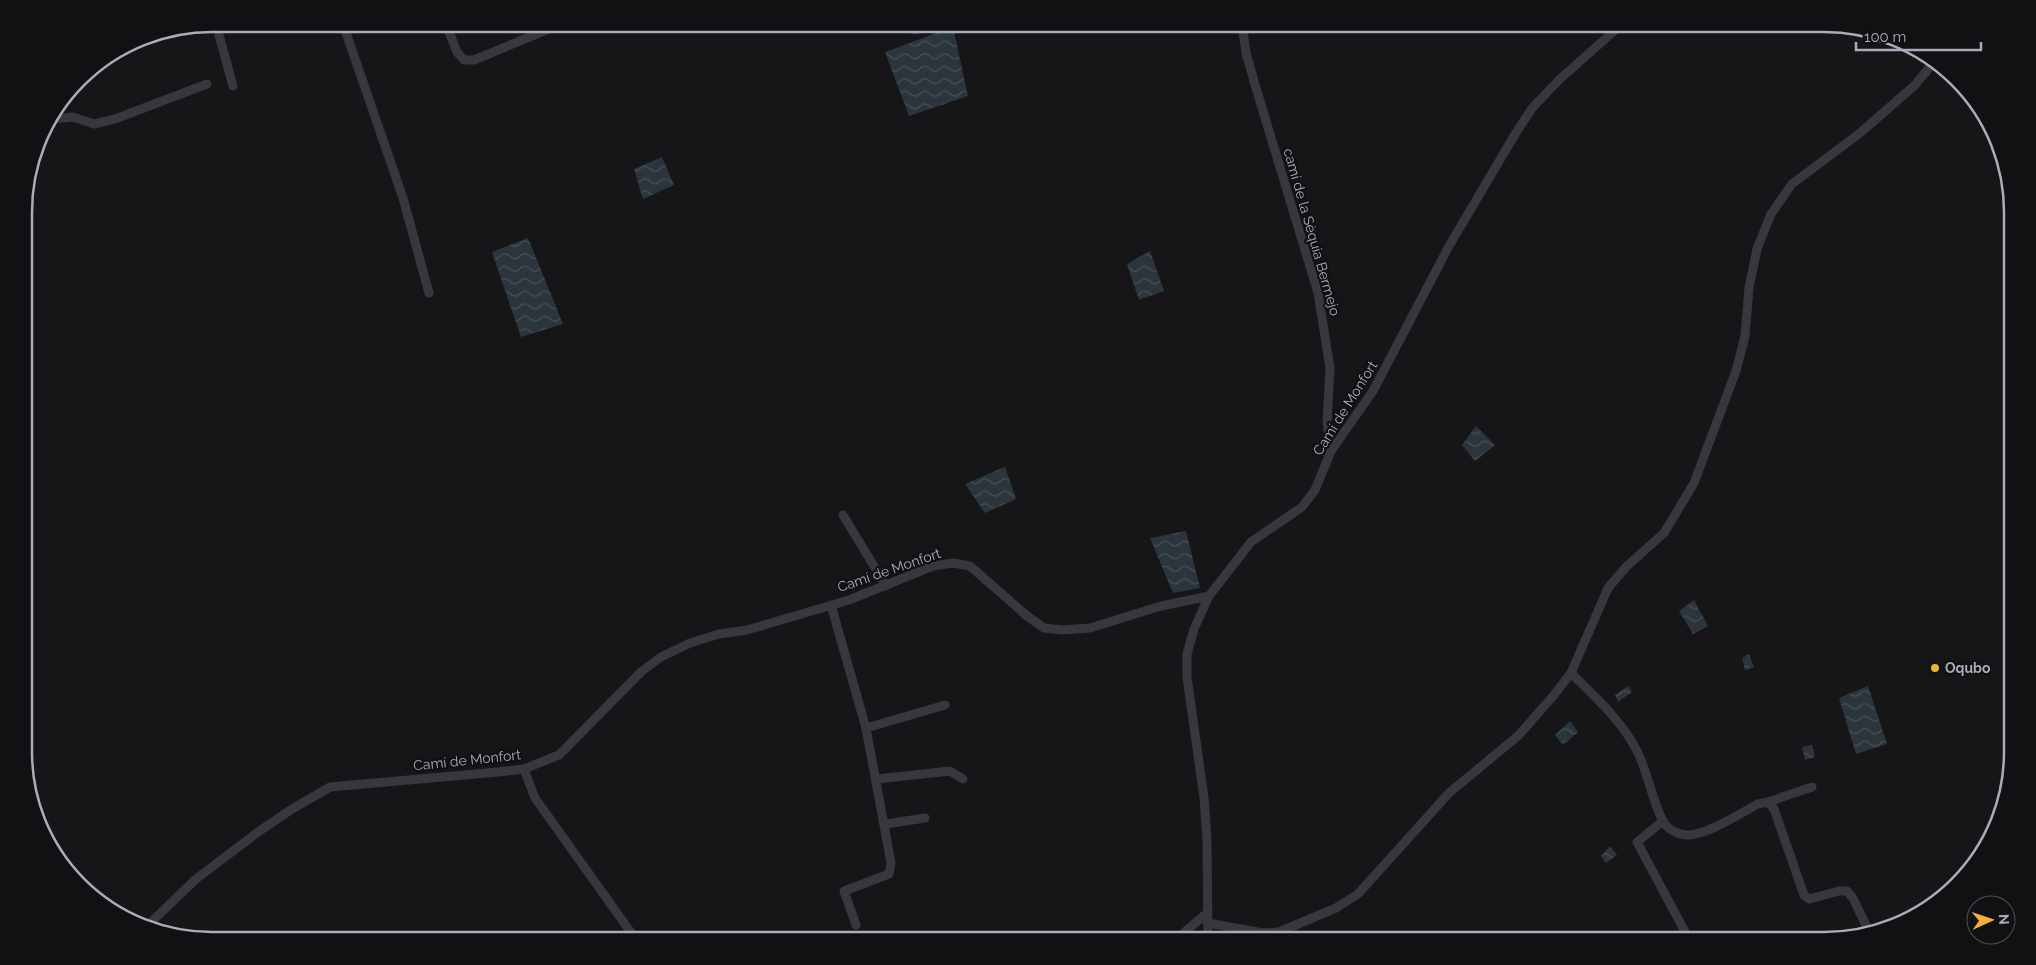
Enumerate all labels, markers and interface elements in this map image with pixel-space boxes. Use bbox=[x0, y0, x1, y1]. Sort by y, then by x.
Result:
scale bar bbox=[1856, 20, 1981, 52]
text: 100 m bbox=[1864, 28, 1906, 46]
street label: camí de la Sèquia Bermejo bbox=[1280, 147, 1344, 317]
street label: Camí de Monfort bbox=[1310, 358, 1381, 458]
street label: Camí de Monfort bbox=[835, 545, 943, 595]
place label: Oqubo bbox=[1945, 660, 1991, 676]
marker: Oqubo bbox=[1929, 662, 1941, 674]
street label: Camí de Monfort bbox=[412, 746, 522, 774]
north arrow bbox=[1966, 895, 2016, 945]
text: N bbox=[1996, 914, 2012, 925]

